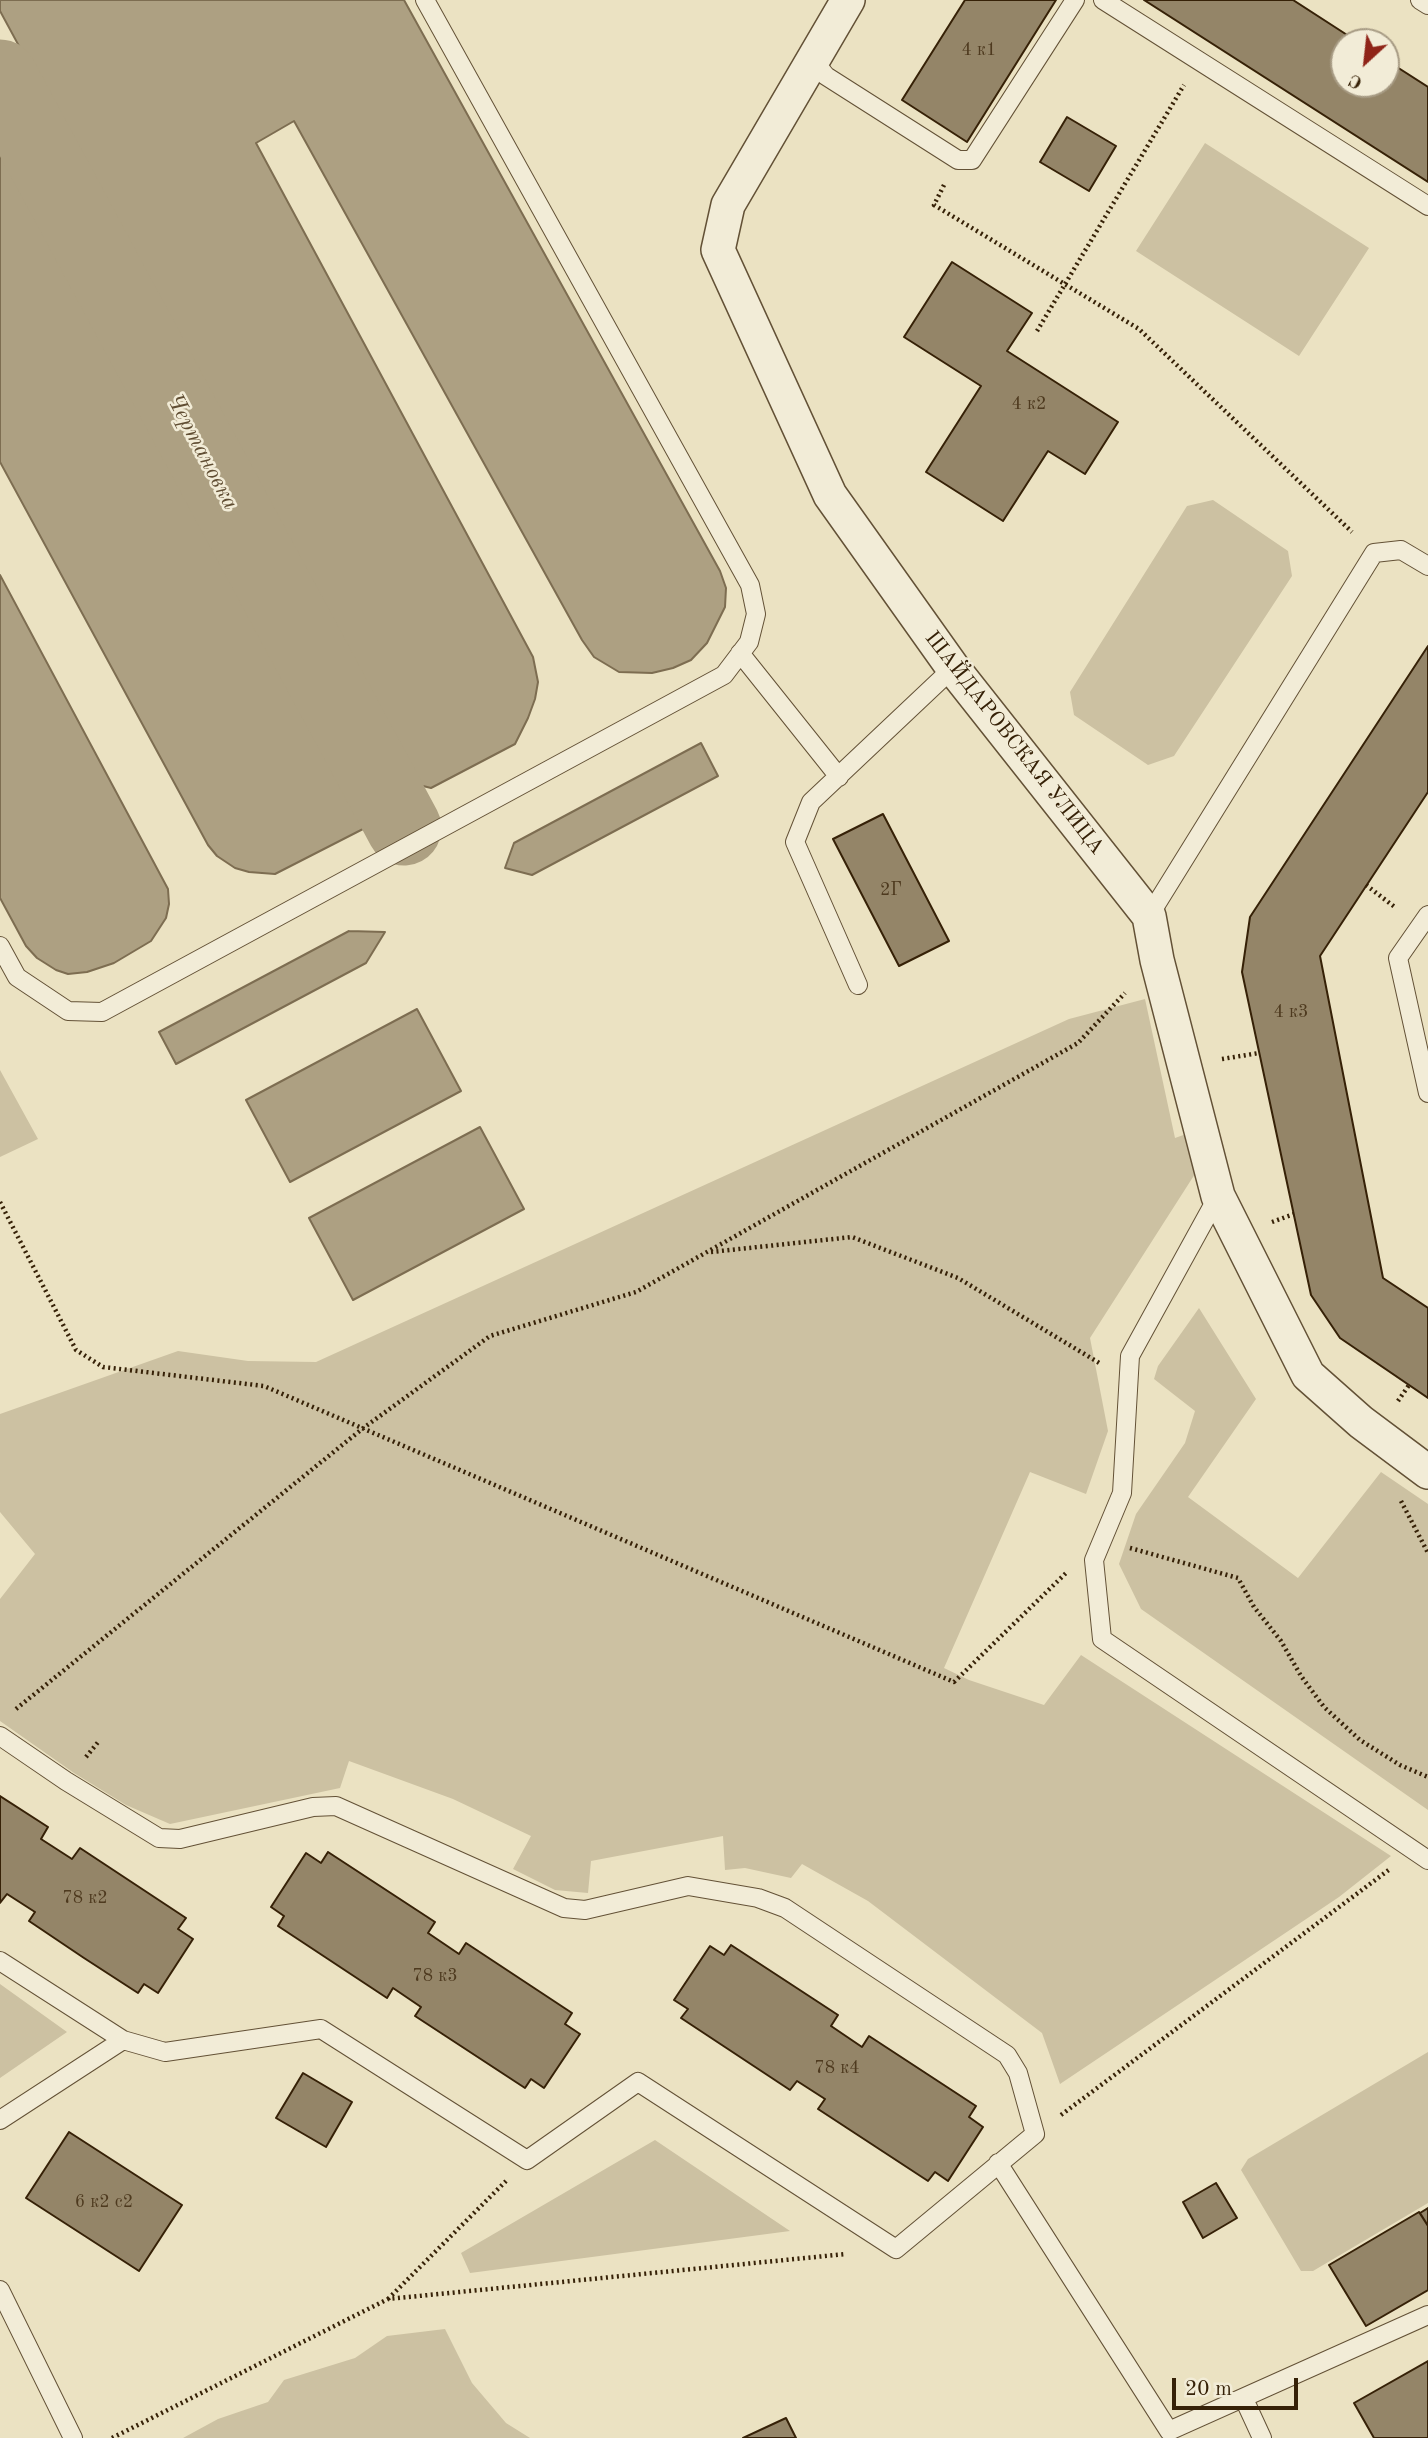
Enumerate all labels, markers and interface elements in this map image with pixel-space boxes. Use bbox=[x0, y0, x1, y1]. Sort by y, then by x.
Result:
north arrow bbox=[1330, 28, 1400, 98]
house number: 4 к1 bbox=[962, 39, 996, 61]
text: С bbox=[1346, 69, 1366, 92]
water label: Чертановка bbox=[160, 389, 244, 515]
house number: 4 к2 bbox=[1012, 393, 1046, 415]
street label: ШАЙДАРОВСКАЯ УЛИЦА bbox=[919, 626, 1109, 860]
house number: 2Г bbox=[880, 879, 902, 901]
house number: 4 к3 bbox=[1274, 1001, 1308, 1023]
house number: 78 к2 bbox=[62, 1887, 108, 1909]
house number: 78 к3 bbox=[412, 1965, 458, 1987]
house number: 78 к4 bbox=[814, 2057, 860, 2079]
house number: 6 к2 с2 bbox=[75, 2191, 133, 2213]
scale bar bbox=[1176, 2364, 1302, 2408]
text: 20 m bbox=[1185, 2379, 1232, 2400]

